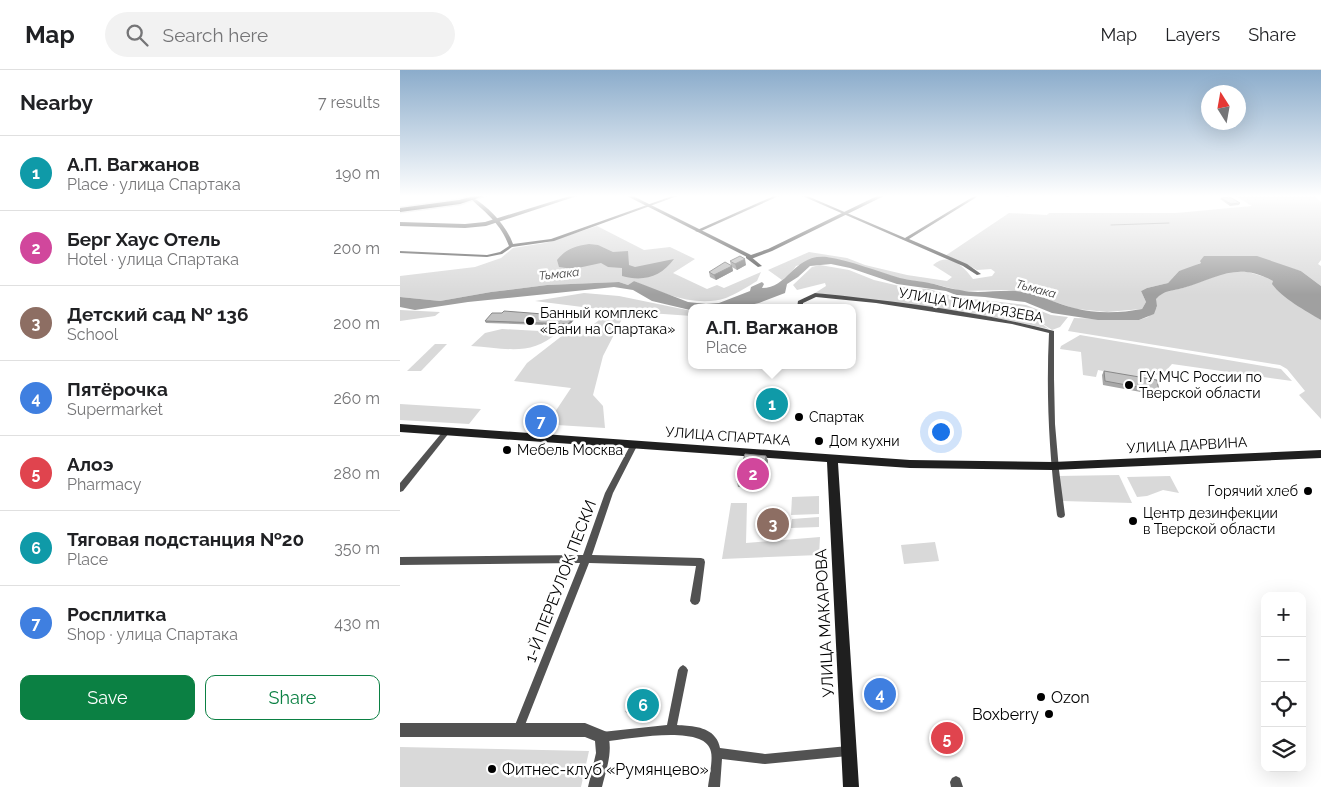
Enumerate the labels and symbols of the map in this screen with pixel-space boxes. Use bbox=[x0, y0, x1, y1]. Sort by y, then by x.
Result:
north arrow bbox=[1201, 85, 1246, 130]
water label: Тьмака bbox=[538, 265, 580, 283]
water label: Тьмака bbox=[1015, 277, 1057, 301]
street label: УЛИЦА ТИМИРЯЗЕВА bbox=[898, 284, 1045, 326]
place label: Банный комплекс «Бани на Спартака» bbox=[540, 305, 675, 337]
marker: Банный комплекс «Бани на Спартака» bbox=[524, 315, 536, 327]
place label: ГУ МЧС России по Тверской области bbox=[1139, 369, 1262, 401]
marker: ГУ МЧС России по Тверской области bbox=[1123, 379, 1135, 391]
pin: 1 bbox=[756, 385, 788, 423]
pin: 7 bbox=[525, 402, 557, 440]
place label: Спартак bbox=[809, 409, 864, 425]
marker: Спартак bbox=[793, 411, 805, 423]
your location bbox=[928, 419, 954, 445]
street label: УЛИЦА СПАРТАКА bbox=[665, 424, 792, 448]
place label: Дом кухни bbox=[829, 433, 900, 449]
street label: УЛИЦА ДАРВИНА bbox=[1126, 434, 1248, 456]
marker: Дом кухни bbox=[813, 435, 825, 447]
place label: Мебель Москва bbox=[517, 442, 623, 458]
marker: Мебель Москва bbox=[501, 444, 513, 456]
pin: 2 bbox=[737, 455, 769, 493]
place label: Горячий хлеб bbox=[1207, 483, 1298, 499]
marker: Горячий хлеб bbox=[1302, 485, 1314, 497]
street label: 1-Й ПЕРЕУЛОК ПЕСКИ bbox=[521, 497, 600, 665]
pin: 3 bbox=[757, 505, 789, 543]
place label: Центр дезинфекции в Тверской области bbox=[1143, 505, 1278, 537]
marker: Центр дезинфекции в Тверской области bbox=[1127, 515, 1139, 527]
street label: УЛИЦА МАКАРОВА bbox=[811, 548, 838, 698]
pin: 4 bbox=[864, 675, 896, 713]
pin: 6 bbox=[627, 686, 659, 724]
place label: Ozon bbox=[1051, 688, 1090, 707]
marker: Ozon bbox=[1035, 691, 1047, 703]
place label: Boxberry bbox=[972, 705, 1039, 724]
marker: Boxberry bbox=[1043, 708, 1055, 720]
pin: 5 bbox=[931, 719, 963, 757]
place label: Фитнес-клуб «Румянцево» bbox=[502, 760, 709, 779]
marker: Фитнес-клуб «Румянцево» bbox=[486, 763, 498, 775]

